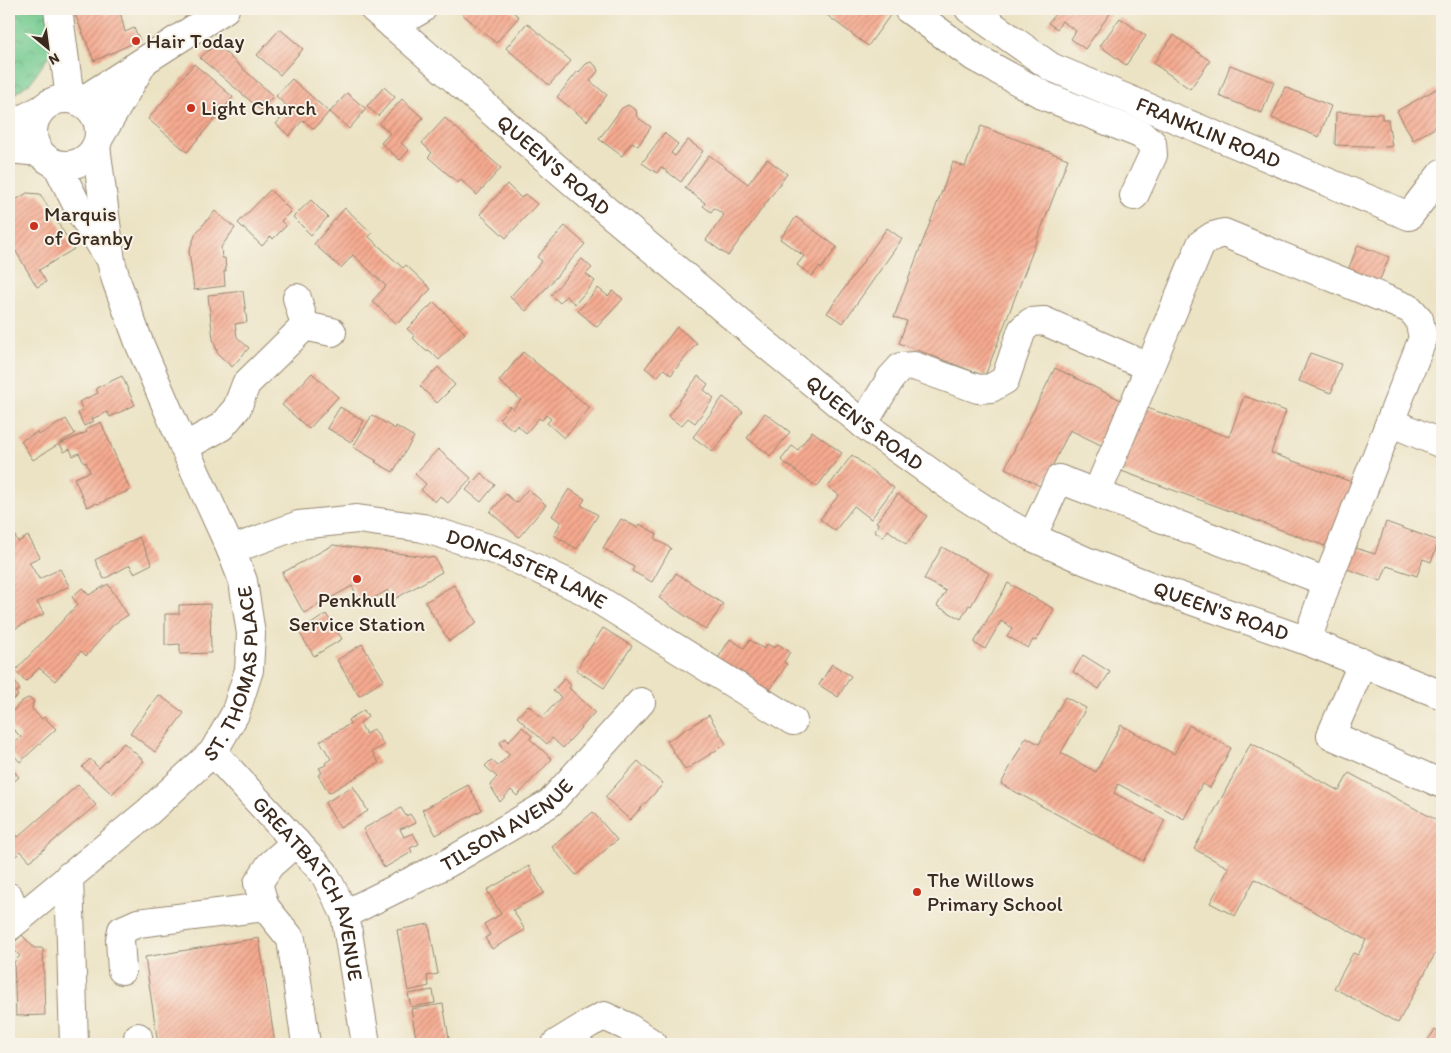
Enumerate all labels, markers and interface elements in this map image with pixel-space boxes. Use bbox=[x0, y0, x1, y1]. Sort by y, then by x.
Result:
north arrow bbox=[22, 22, 72, 72]
place label: Hair Today bbox=[146, 28, 245, 53]
marker: Hair Today bbox=[130, 35, 142, 47]
text: N bbox=[46, 49, 62, 69]
street label: FRANKLIN ROAD bbox=[1133, 91, 1285, 173]
place label: Light Church bbox=[201, 95, 317, 120]
marker: Light Church bbox=[185, 102, 197, 114]
street label: QUEEN'S ROAD bbox=[492, 109, 616, 221]
place label: Marquis of Granby bbox=[44, 201, 133, 250]
marker: Marquis of Granby bbox=[28, 220, 40, 232]
street label: QUEEN'S ROAD bbox=[801, 369, 929, 475]
street label: DONCASTER LANE bbox=[443, 523, 612, 614]
marker: Penkhull Service Station bbox=[351, 573, 363, 585]
street label: QUEEN'S ROAD bbox=[1150, 575, 1292, 646]
street label: ST. THOMAS PLACE bbox=[198, 584, 263, 767]
place label: Penkhull Service Station bbox=[289, 587, 425, 636]
street label: TILSON AVENUE bbox=[436, 773, 578, 877]
street label: GREATBATCH AVENUE bbox=[248, 791, 369, 982]
place label: The Willows Primary School bbox=[927, 867, 1063, 916]
marker: The Willows Primary School bbox=[911, 886, 923, 898]

